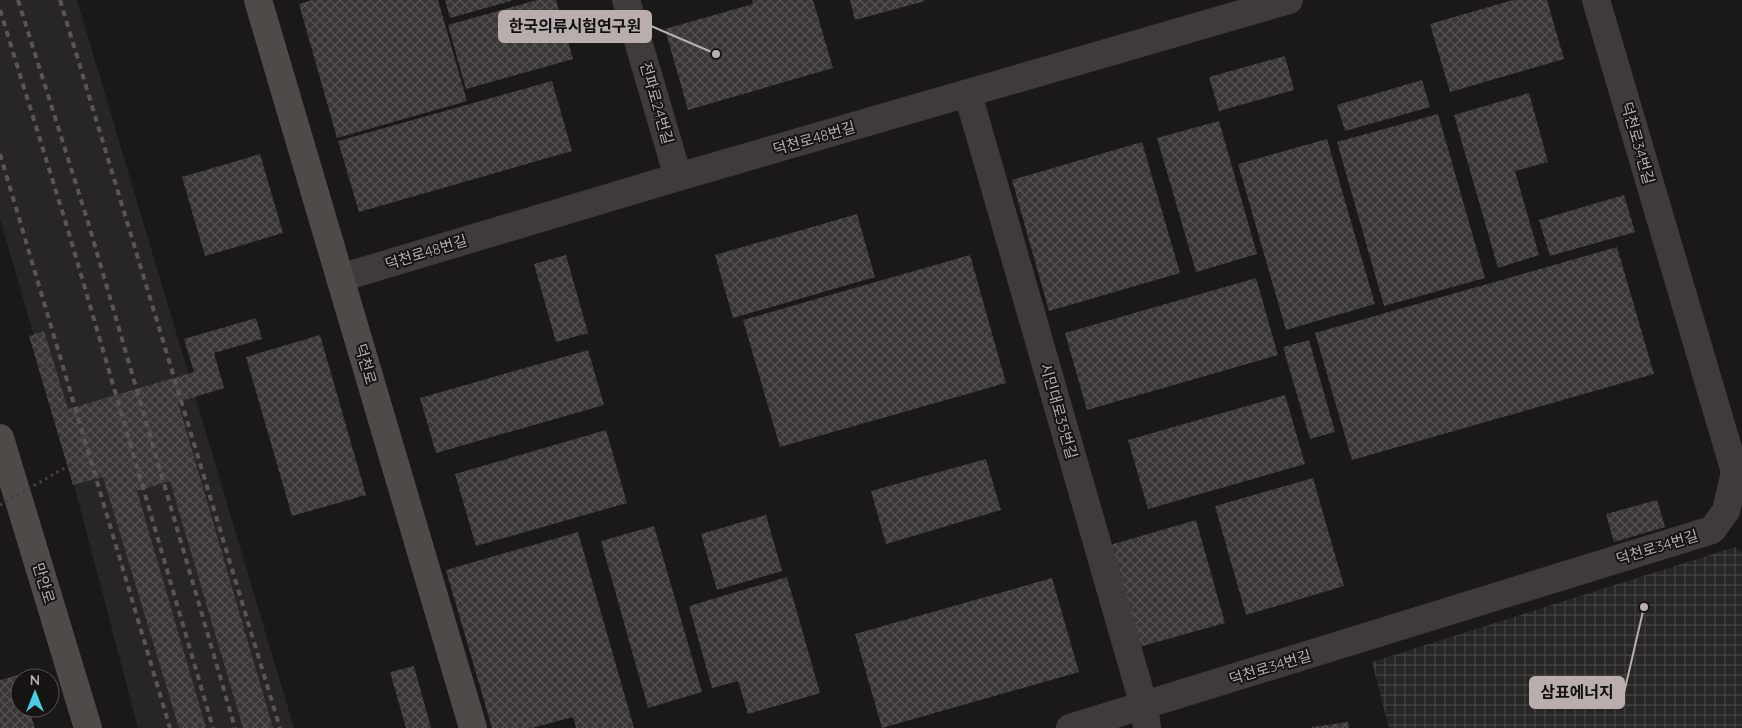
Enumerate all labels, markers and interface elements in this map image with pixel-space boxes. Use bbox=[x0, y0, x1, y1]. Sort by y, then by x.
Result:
callout: 한국의류시험연구원 bbox=[499, 11, 651, 42]
text: 한국의류시험연구원 bbox=[509, 16, 641, 36]
street label: 전파로24번길 bbox=[636, 60, 678, 146]
street label: 덕천로34번길 bbox=[1617, 100, 1659, 186]
street label: 덕천로48번길 bbox=[771, 117, 857, 159]
street label: 덕천로48번길 bbox=[383, 230, 469, 274]
street label: 덕천로 bbox=[351, 341, 381, 387]
street label: 시민대로35번길 bbox=[1036, 361, 1082, 461]
street label: 덕천로34번길 bbox=[1614, 526, 1700, 568]
street label: 만안로 bbox=[29, 560, 59, 606]
street label: 덕천로34번길 bbox=[1227, 646, 1313, 688]
north arrow bbox=[10, 668, 60, 718]
text: N bbox=[30, 671, 40, 689]
callout: 삼표에너지 bbox=[1530, 677, 1624, 708]
text: 삼표에너지 bbox=[1540, 682, 1614, 702]

